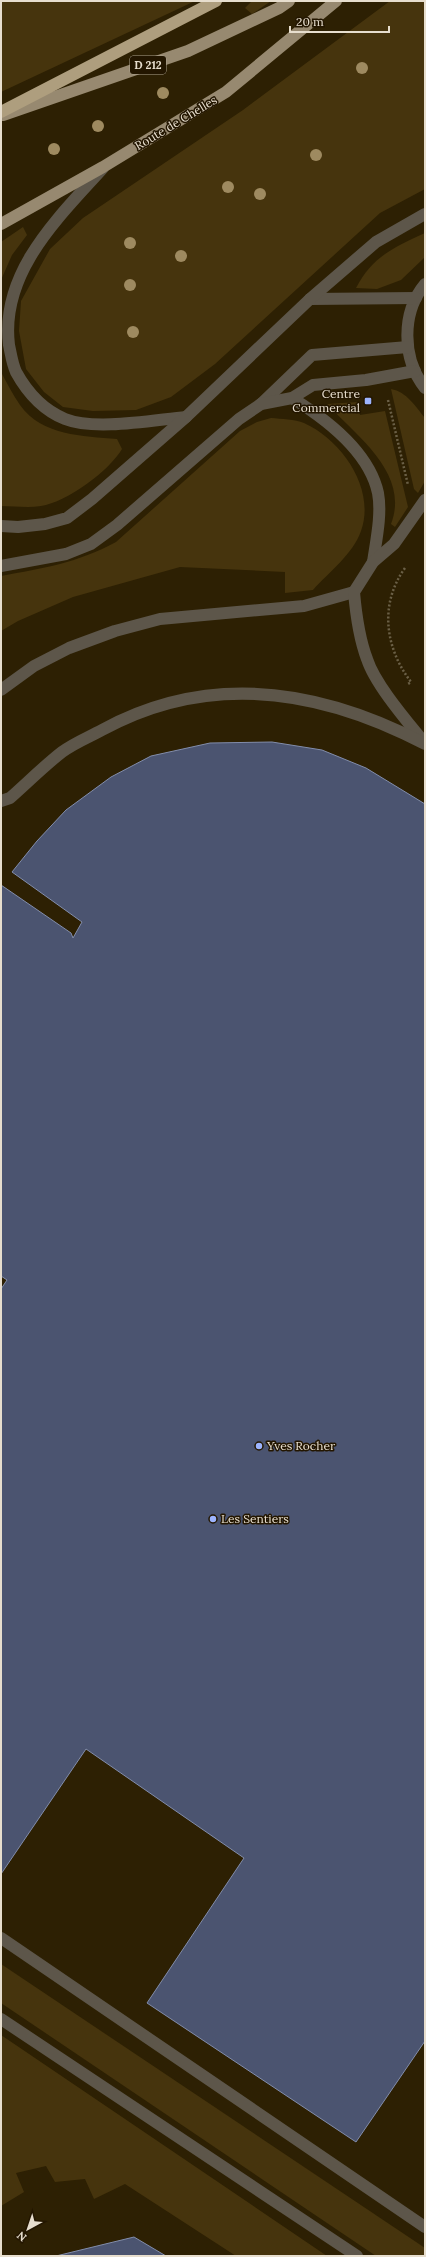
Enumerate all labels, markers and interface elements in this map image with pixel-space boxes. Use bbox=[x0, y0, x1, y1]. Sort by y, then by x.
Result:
scale bar bbox=[290, 8, 389, 34]
text: 20 m bbox=[296, 14, 324, 29]
road number: D 212 bbox=[130, 56, 166, 74]
street label: Route de Chelles bbox=[132, 92, 220, 153]
place label: Centre Commercial bbox=[292, 386, 360, 415]
marker: Centre Commercial bbox=[363, 396, 373, 406]
place label: Yves Rocher bbox=[266, 1438, 336, 1453]
marker: Yves Rocher bbox=[254, 1441, 264, 1451]
place label: Les Sentiers bbox=[221, 1511, 289, 1526]
marker: Les Sentiers bbox=[208, 1514, 218, 1524]
north arrow bbox=[8, 2209, 48, 2249]
text: N bbox=[13, 2228, 29, 2245]

